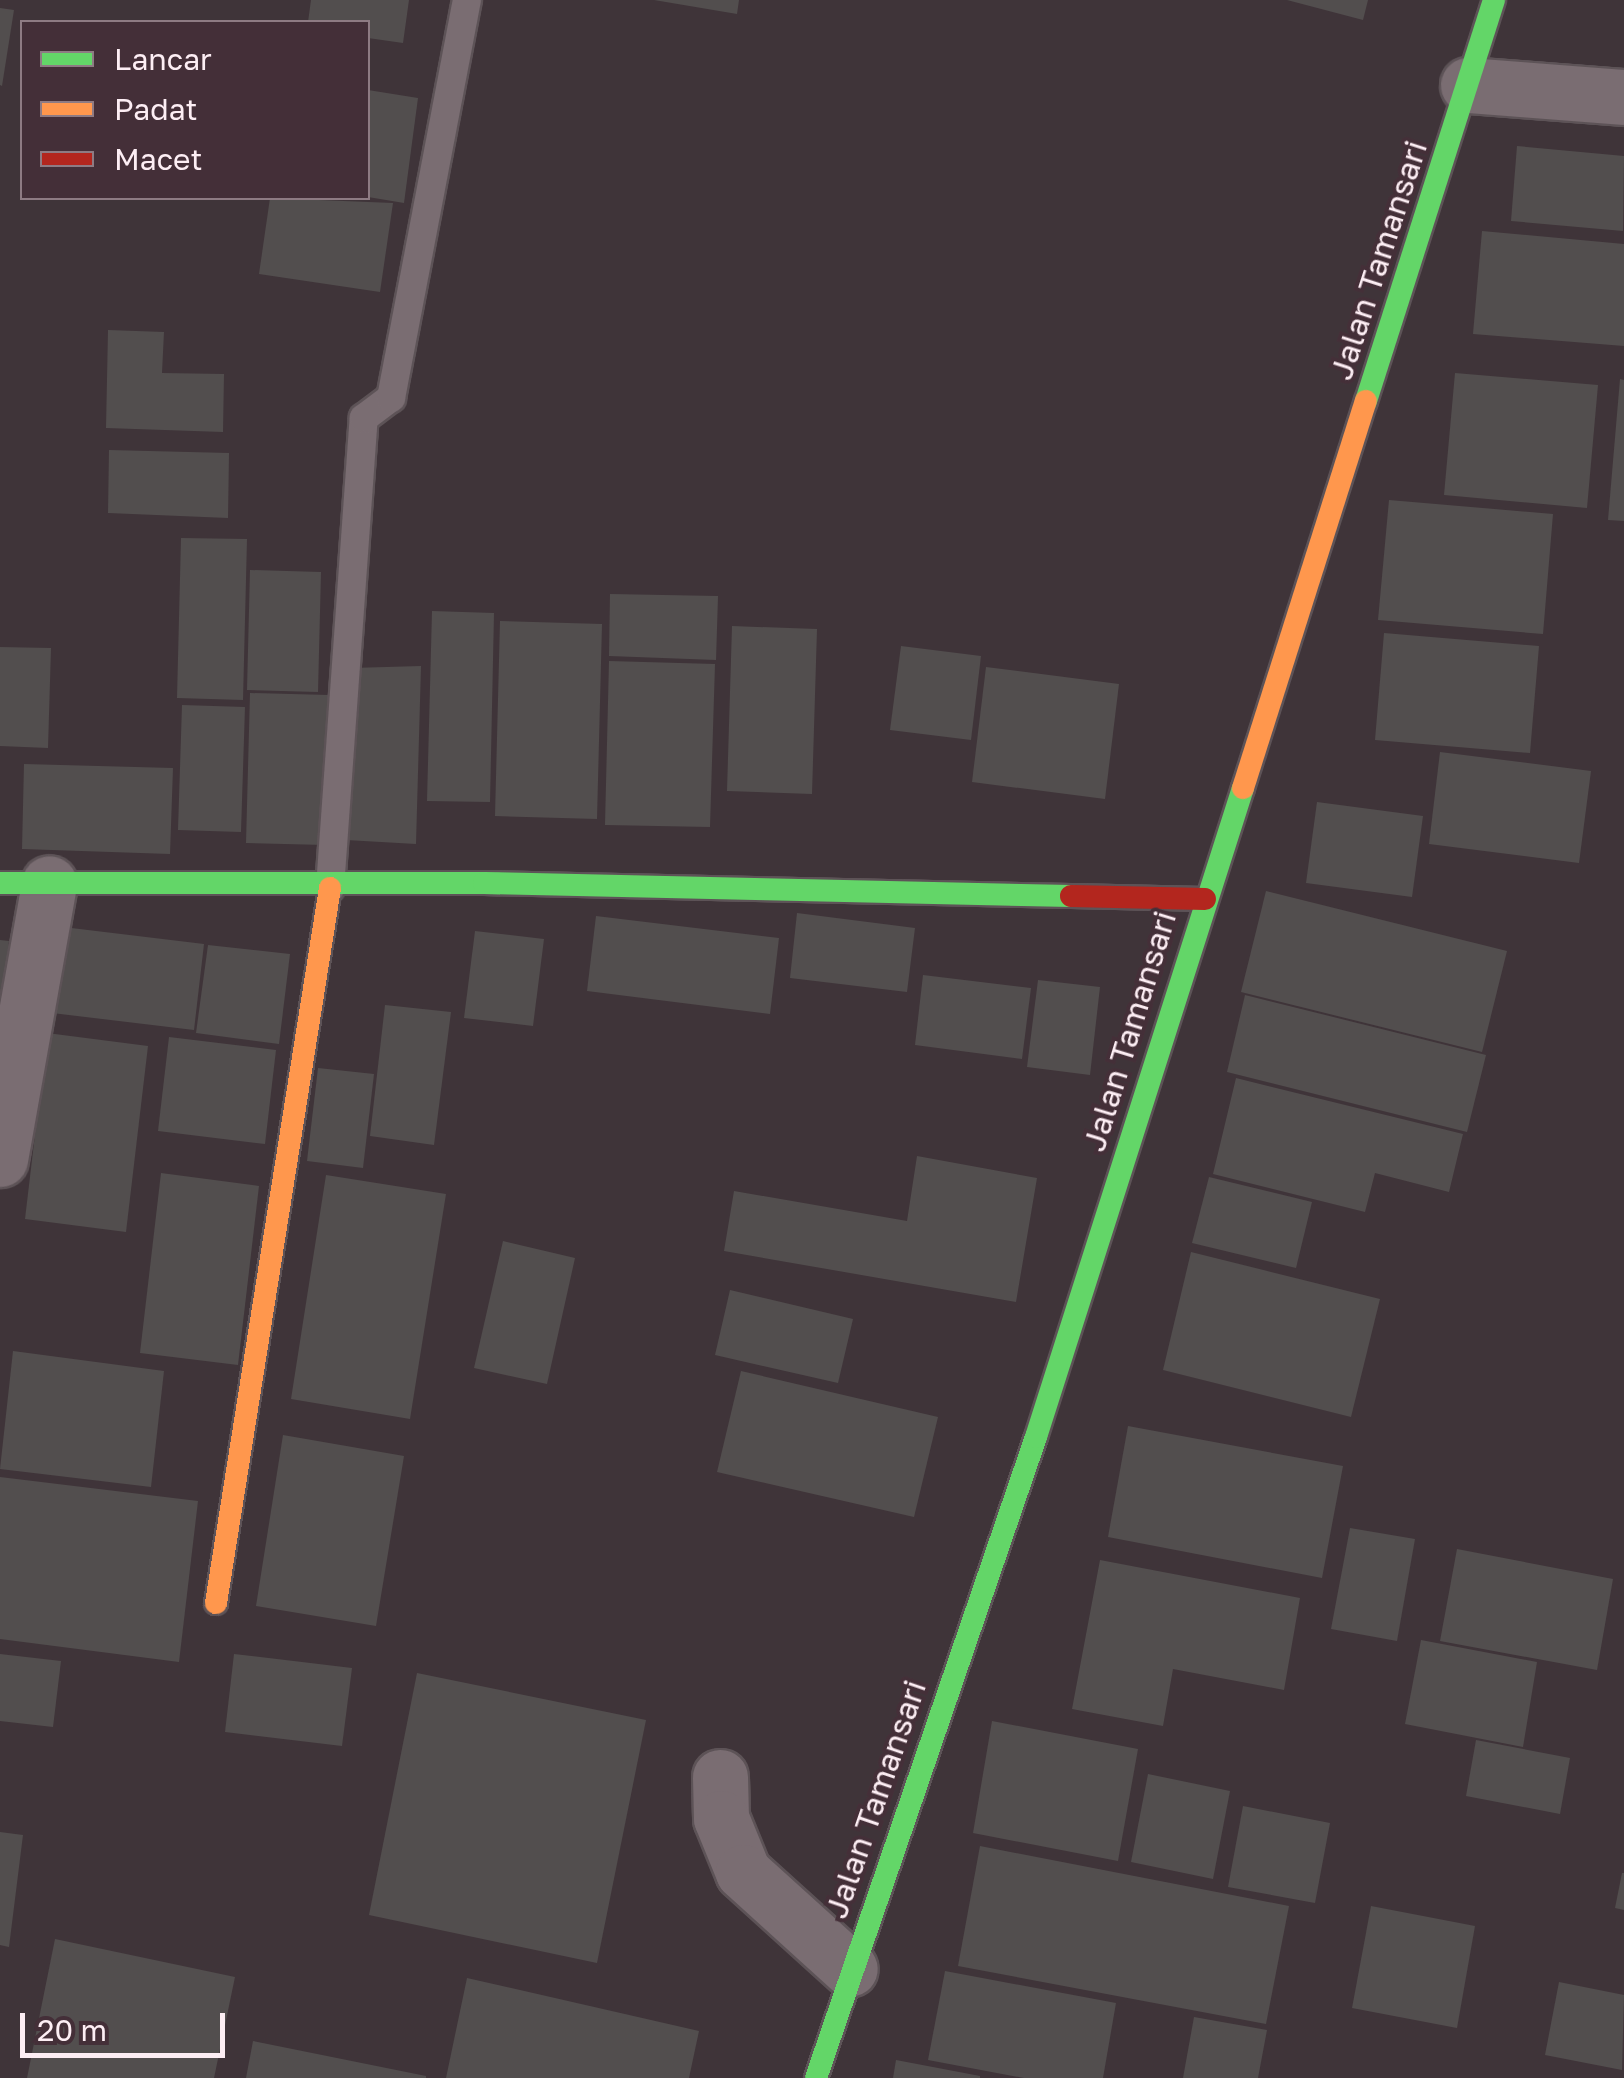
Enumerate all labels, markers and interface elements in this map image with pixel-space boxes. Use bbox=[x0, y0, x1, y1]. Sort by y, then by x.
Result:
legend bbox=[20, 20, 370, 200]
text: Lancar bbox=[114, 41, 212, 77]
text: Padat bbox=[114, 91, 197, 127]
street label: Jalan Tamansari bbox=[1321, 136, 1435, 384]
text: Macet bbox=[114, 141, 203, 177]
street label: Jalan Tamansari bbox=[1074, 906, 1184, 1156]
street label: Jalan Tamansari bbox=[816, 1675, 934, 1923]
scale bar bbox=[25, 1993, 230, 2055]
text: 20 m bbox=[37, 2012, 107, 2048]

